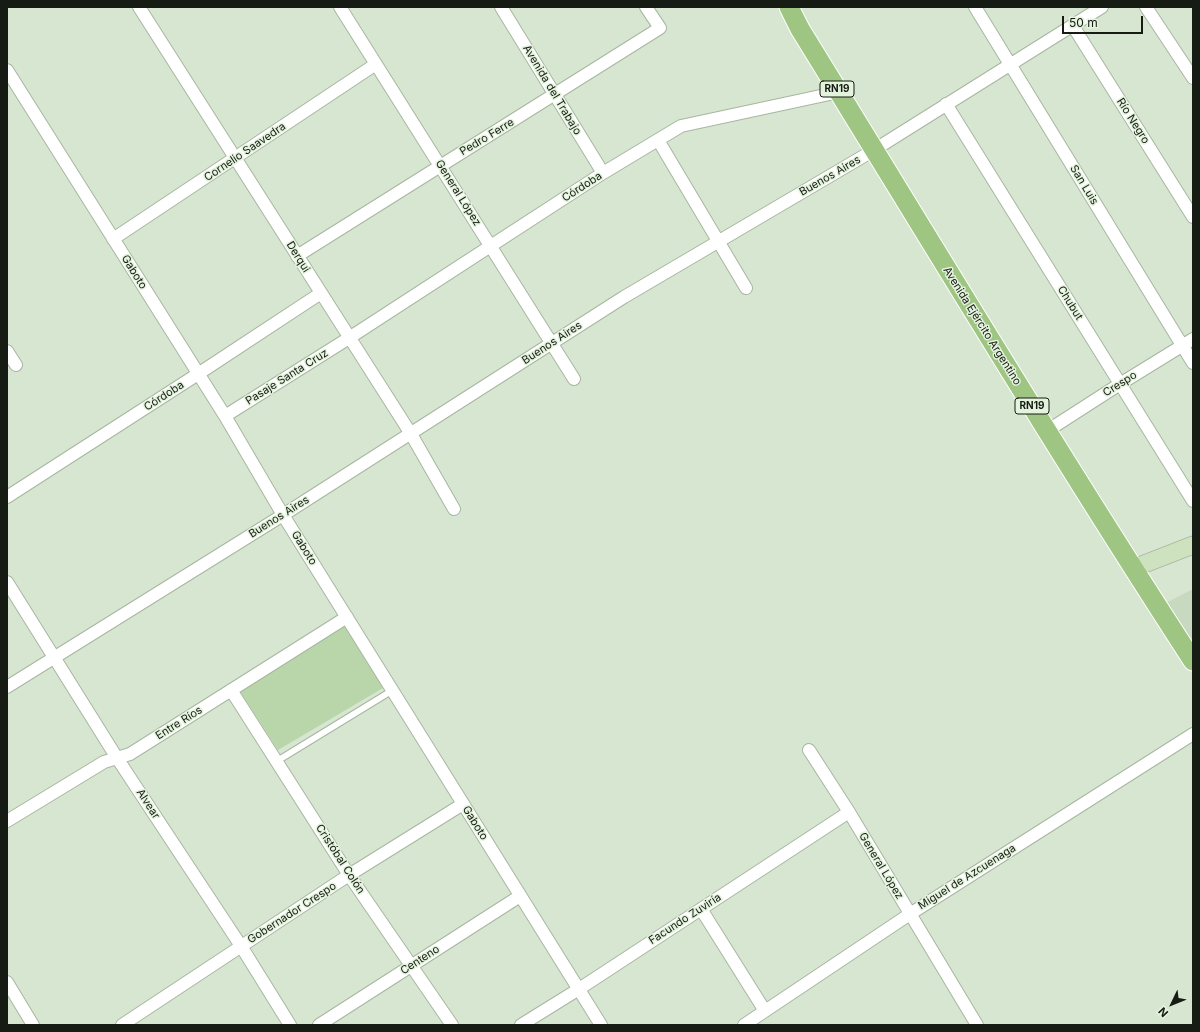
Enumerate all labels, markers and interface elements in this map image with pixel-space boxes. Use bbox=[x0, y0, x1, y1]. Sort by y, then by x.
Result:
scale bar bbox=[1064, 8, 1145, 34]
text: 50 m bbox=[1069, 15, 1098, 30]
street label: Avenida del Trabajo bbox=[520, 43, 584, 137]
road number: RN19 bbox=[820, 81, 854, 97]
street label: Río Negro bbox=[1114, 96, 1152, 146]
street label: Pedro Ferre bbox=[457, 116, 517, 158]
street label: Cornelio Saavedra bbox=[202, 120, 288, 184]
street label: Buenos Aires bbox=[797, 153, 863, 199]
street label: General López bbox=[432, 157, 484, 229]
street label: San Luis bbox=[1067, 163, 1101, 207]
street label: Córdoba bbox=[560, 169, 604, 205]
street label: Derqui bbox=[283, 239, 313, 275]
street label: Gaboto bbox=[118, 252, 150, 292]
street label: Avenida Ejército Argentino bbox=[940, 265, 1024, 387]
street label: Chubut bbox=[1054, 283, 1086, 323]
street label: Buenos Aires bbox=[520, 319, 584, 367]
street label: Pasaje Santa Cruz bbox=[243, 346, 331, 408]
street label: Crespo bbox=[1101, 368, 1139, 400]
street label: Córdoba bbox=[142, 378, 186, 414]
road number: RN19 bbox=[1015, 398, 1049, 414]
street label: Buenos Aires bbox=[246, 493, 312, 541]
street label: Gaboto bbox=[288, 528, 320, 568]
street label: Entre Ríos bbox=[153, 704, 205, 742]
street label: Alvear bbox=[133, 787, 163, 821]
street label: Gaboto bbox=[459, 803, 491, 843]
street label: Cristóbal Colón bbox=[313, 822, 367, 896]
street label: General López bbox=[856, 830, 906, 902]
street label: Miguel de Azcuenaga bbox=[916, 842, 1018, 912]
street label: Gobernador Crespo bbox=[245, 879, 339, 947]
street label: Facundo Zuviría bbox=[646, 891, 724, 947]
street label: Centeno bbox=[398, 942, 442, 978]
north arrow bbox=[1152, 984, 1192, 1024]
text: N bbox=[1155, 1004, 1171, 1020]

